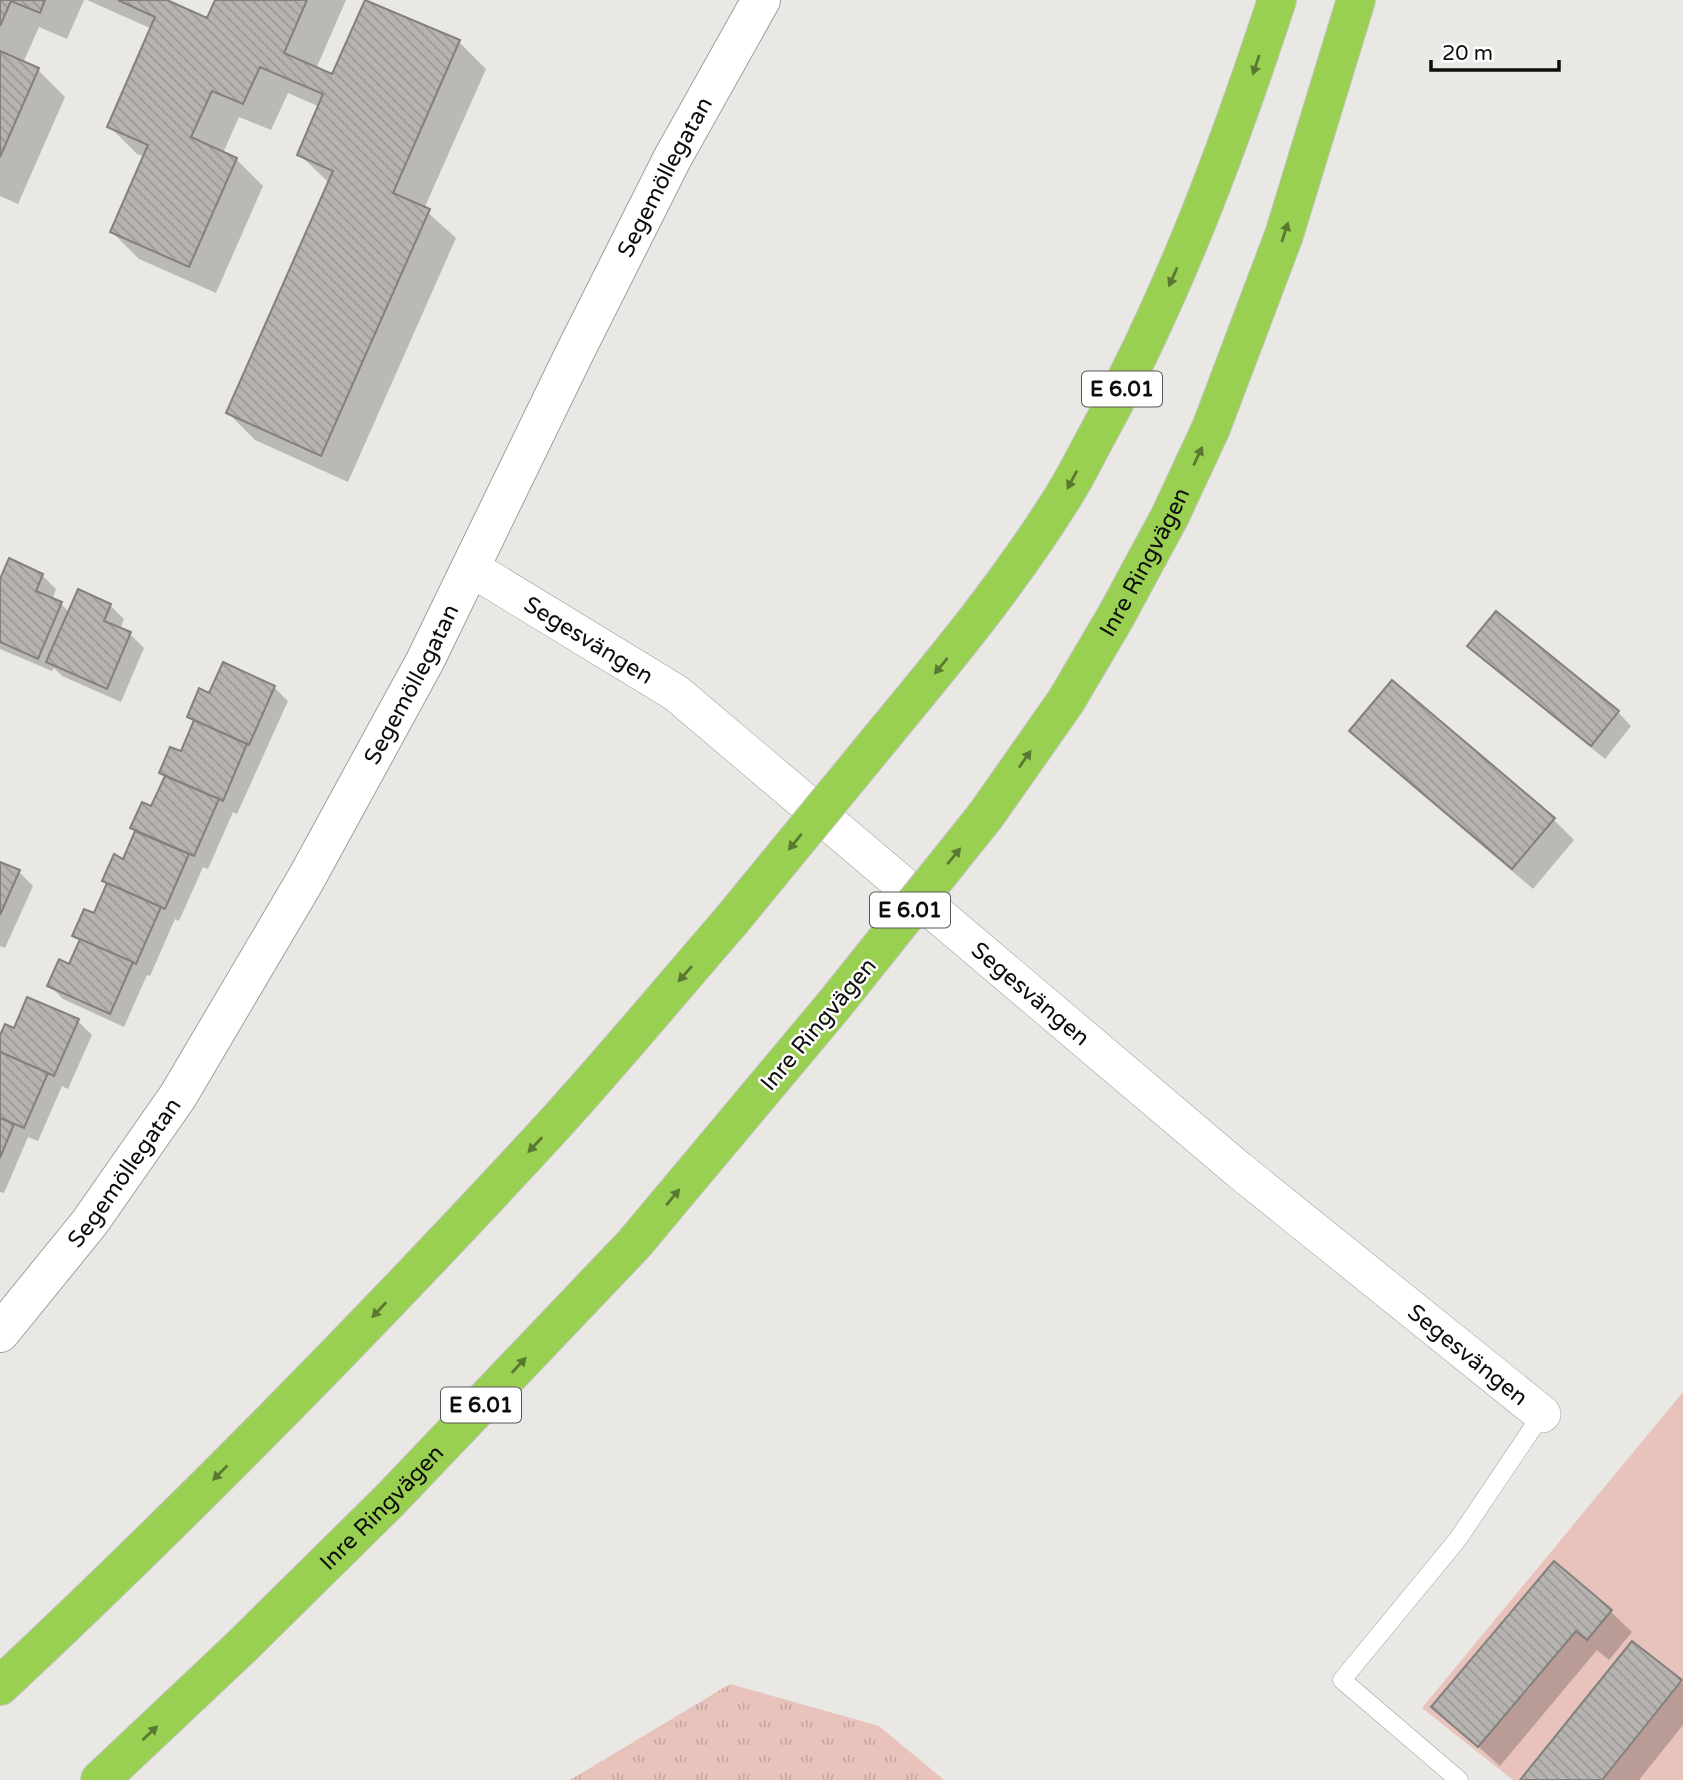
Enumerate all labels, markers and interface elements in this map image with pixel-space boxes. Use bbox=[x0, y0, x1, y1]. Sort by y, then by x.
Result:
scale bar bbox=[1431, 28, 1559, 72]
text: 20 m bbox=[1442, 41, 1493, 66]
one-way arrow bbox=[1250, 55, 1260, 76]
street label: Segemöllegatan bbox=[612, 92, 719, 262]
one-way arrow bbox=[1280, 222, 1291, 243]
one-way arrow bbox=[1167, 267, 1179, 287]
road number: E 6.01 bbox=[1082, 372, 1162, 406]
one-way arrow bbox=[1193, 445, 1204, 466]
one-way arrow bbox=[1066, 471, 1078, 490]
street label: Inre Ringvägen bbox=[1094, 483, 1196, 642]
street label: Segesvängen bbox=[519, 591, 658, 691]
street label: Segemöllegatan bbox=[358, 600, 465, 770]
one-way arrow bbox=[933, 656, 948, 674]
one-way arrow bbox=[1018, 750, 1032, 768]
one-way arrow bbox=[788, 834, 803, 851]
one-way arrow bbox=[946, 848, 961, 866]
road number: E 6.01 bbox=[870, 892, 950, 928]
street label: Segesvängen bbox=[965, 936, 1095, 1052]
street label: Inre Ringvägen bbox=[755, 952, 883, 1097]
one-way arrow bbox=[677, 965, 693, 983]
street label: Segemöllegatan bbox=[62, 1093, 187, 1254]
one-way arrow bbox=[527, 1136, 543, 1154]
one-way arrow bbox=[665, 1189, 680, 1206]
street label: Segesvängen bbox=[1402, 1298, 1533, 1412]
one-way arrow bbox=[371, 1301, 387, 1318]
one-way arrow bbox=[511, 1356, 527, 1374]
road number: E 6.01 bbox=[441, 1388, 521, 1422]
street label: Inre Ringvägen bbox=[314, 1439, 450, 1576]
one-way arrow bbox=[212, 1464, 228, 1481]
one-way arrow bbox=[141, 1726, 158, 1742]

